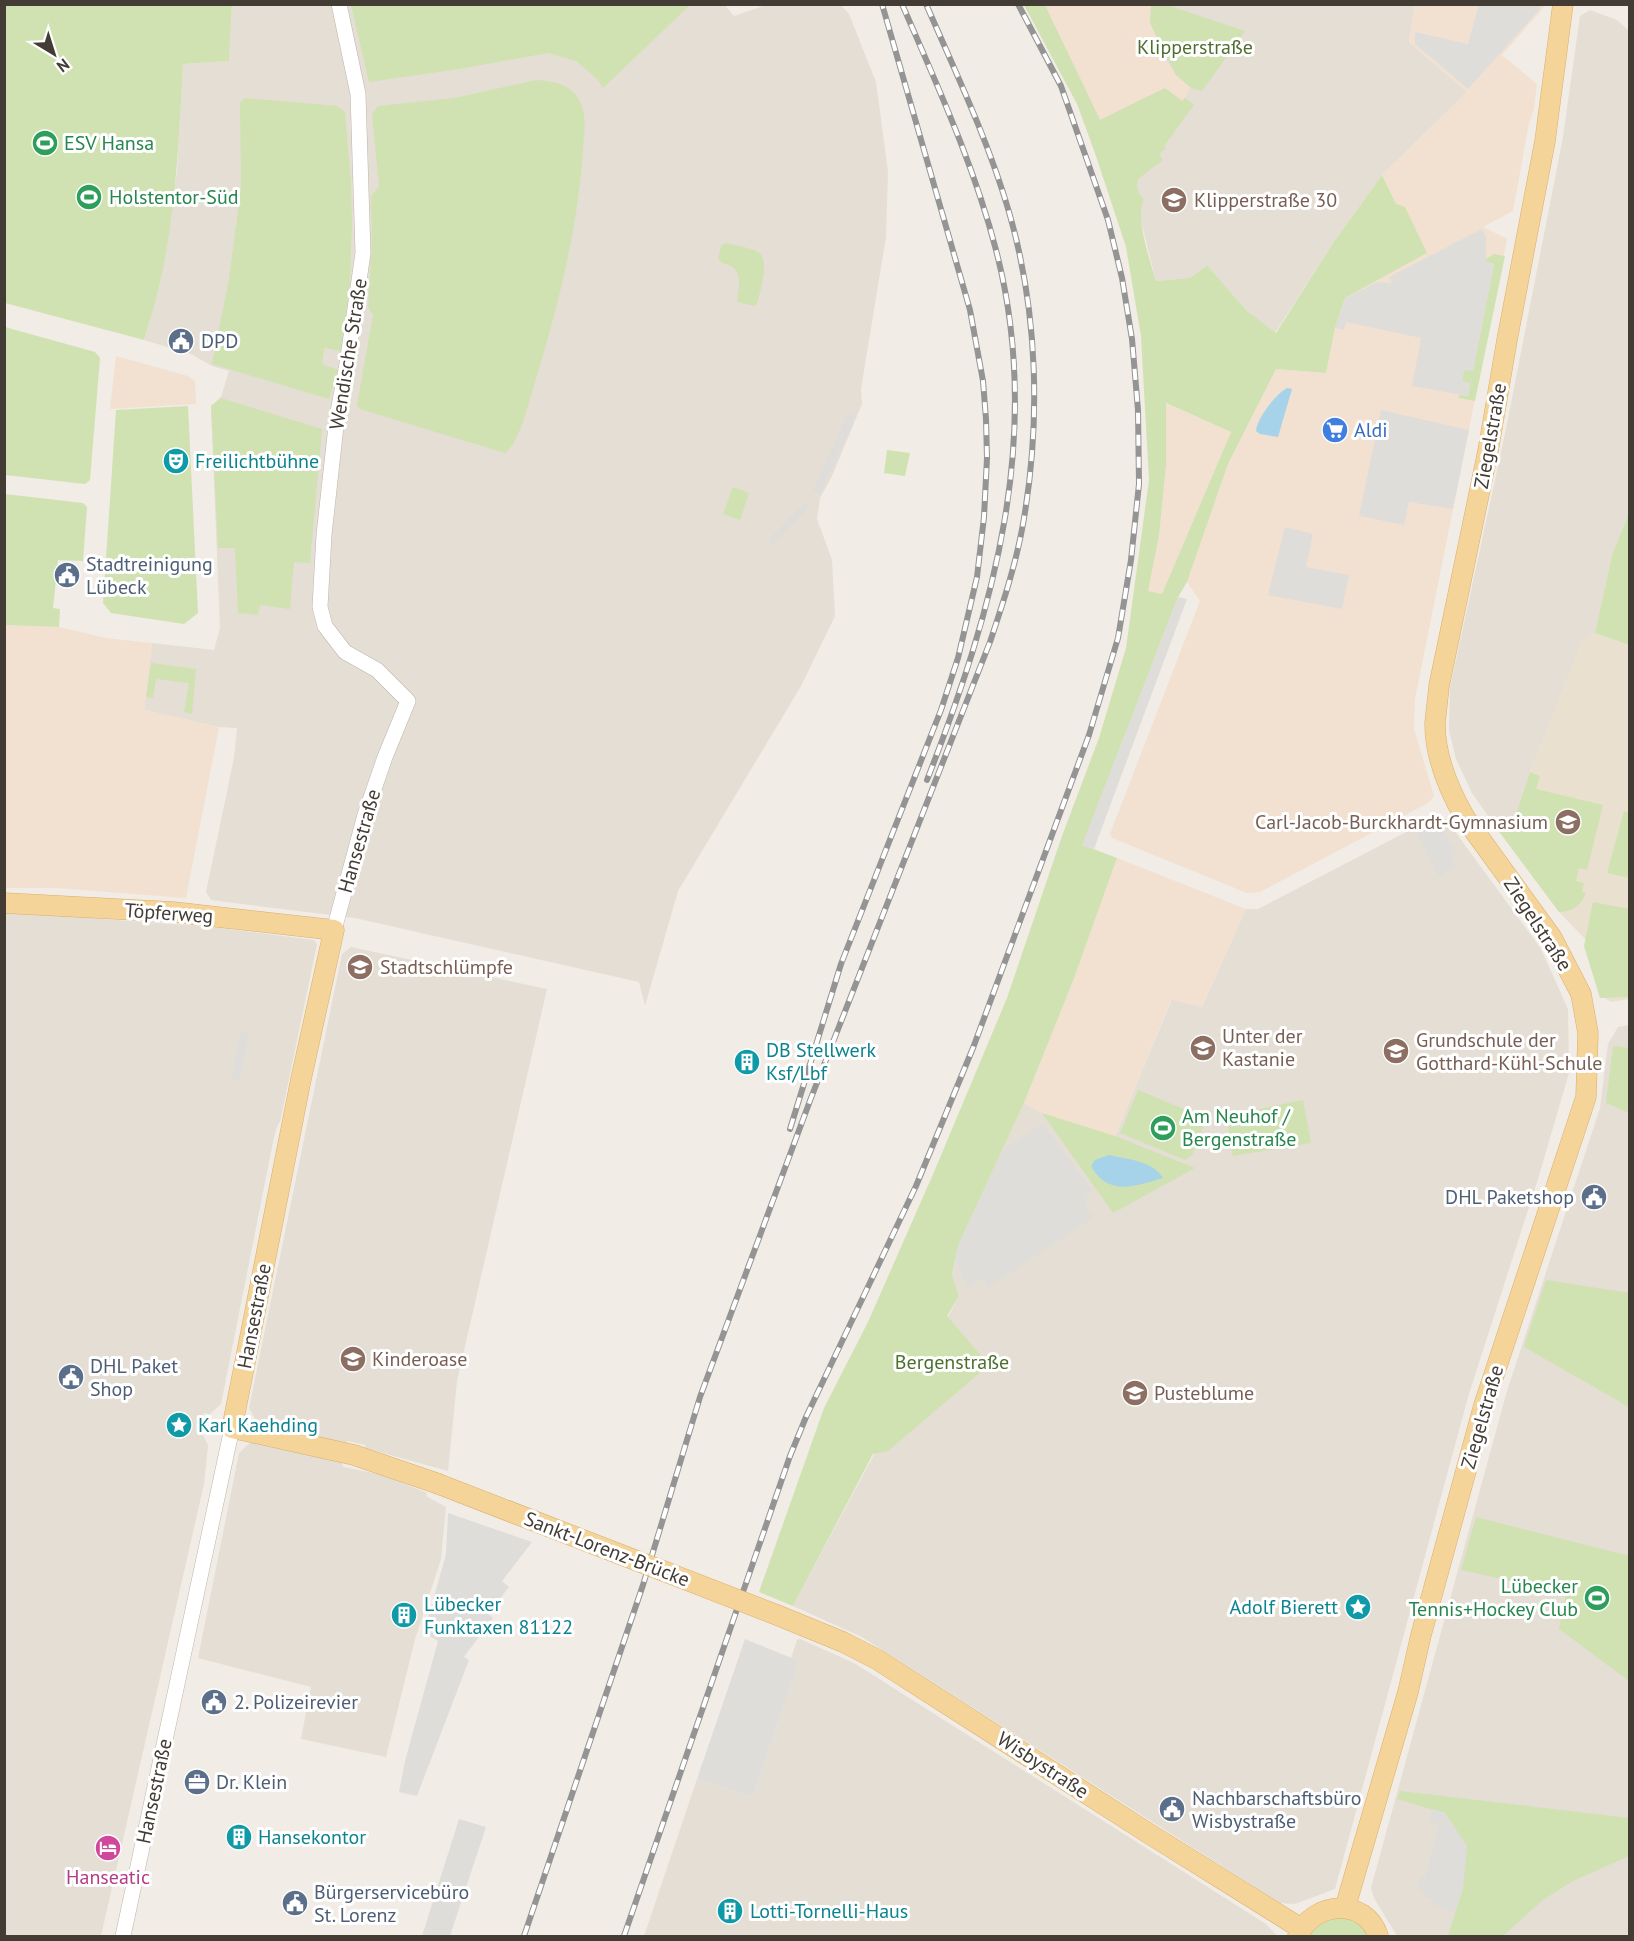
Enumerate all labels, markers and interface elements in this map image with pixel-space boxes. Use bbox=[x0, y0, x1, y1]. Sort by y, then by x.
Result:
north arrow bbox=[24, 24, 84, 84]
park label: Klipperstraße bbox=[1137, 34, 1253, 60]
text: N bbox=[53, 55, 74, 77]
sports icon: ESV Hansa bbox=[30, 128, 60, 158]
place label: ESV Hansa bbox=[64, 130, 154, 156]
sports icon: Holstentor-Süd bbox=[74, 182, 104, 212]
place label: Holstentor-Süd bbox=[109, 184, 239, 210]
school or university icon: Klipperstraße 30 bbox=[1159, 185, 1189, 215]
place label: Klipperstraße 30 bbox=[1194, 187, 1337, 213]
street label: Wendische Straße bbox=[323, 276, 373, 432]
public building icon: DPD bbox=[166, 326, 196, 356]
place label: DPD bbox=[201, 328, 238, 354]
street label: Ziegelstraße bbox=[1468, 381, 1512, 491]
supermarket icon: Aldi bbox=[1320, 415, 1350, 445]
place label: Aldi bbox=[1354, 417, 1388, 443]
theatre icon: Freilichtbühne bbox=[161, 446, 191, 476]
place label: Freilichtbühne bbox=[195, 448, 319, 474]
place label: Stadtreinigung Lübeck bbox=[86, 551, 213, 600]
public building icon: Stadtreinigung Lübeck bbox=[52, 560, 82, 590]
street label: Hansestraße bbox=[332, 786, 386, 896]
school or university icon: Carl-Jacob-Burckhardt-Gymnasium bbox=[1553, 807, 1583, 837]
place label: Carl-Jacob-Burckhardt-Gymnasium bbox=[1255, 809, 1548, 835]
street label: Ziegelstraße bbox=[1498, 872, 1578, 976]
street label: Töpferweg bbox=[124, 897, 214, 929]
school or university icon: Stadtschlümpfe bbox=[345, 952, 375, 982]
place label: Stadtschlümpfe bbox=[380, 954, 513, 980]
place label: Unter der Kastanie bbox=[1222, 1023, 1303, 1072]
place label: Grundschule der Gotthard-Kühl-Schule bbox=[1416, 1027, 1602, 1076]
school or university icon: Unter der Kastanie bbox=[1188, 1033, 1218, 1063]
school or university icon: Grundschule der Gotthard-Kühl-Schule bbox=[1381, 1036, 1411, 1066]
place label: DB Stellwerk Ksf/Lbf bbox=[766, 1037, 877, 1086]
building icon: DB Stellwerk Ksf/Lbf bbox=[732, 1047, 762, 1077]
place label: Am Neuhof / Bergenstraße bbox=[1182, 1103, 1296, 1152]
sports icon: Am Neuhof / Bergenstraße bbox=[1148, 1113, 1178, 1143]
public building icon: DHL Paketshop bbox=[1579, 1182, 1609, 1212]
place label: DHL Paketshop bbox=[1445, 1184, 1574, 1210]
street label: Hansestraße bbox=[231, 1261, 277, 1371]
school or university icon: Kinderoase bbox=[338, 1344, 368, 1374]
place label: Kinderoase bbox=[372, 1346, 467, 1372]
park label: Bergenstraße bbox=[895, 1349, 1009, 1375]
place label: DHL Paket Shop bbox=[90, 1353, 178, 1402]
public building icon: DHL Paket Shop bbox=[56, 1362, 86, 1392]
street label: Ziegelstraße bbox=[1455, 1362, 1509, 1472]
school or university icon: Pusteblume bbox=[1120, 1378, 1150, 1408]
place label: Pusteblume bbox=[1154, 1380, 1254, 1406]
place icon: Karl Kaehding bbox=[164, 1410, 194, 1440]
place label: Karl Kaehding bbox=[198, 1412, 318, 1438]
street label: Sankt-Lorenz-Brücke bbox=[521, 1505, 693, 1593]
place label: Lübecker Tennis+Hockey Club bbox=[1409, 1573, 1578, 1622]
sports icon: Lübecker Tennis+Hockey Club bbox=[1582, 1583, 1612, 1613]
place label: Lübecker Funktaxen 81122 bbox=[424, 1591, 573, 1640]
place icon: Adolf Bierett bbox=[1343, 1592, 1373, 1622]
place label: Adolf Bierett bbox=[1230, 1594, 1338, 1620]
building icon: Lübecker Funktaxen 81122 bbox=[389, 1600, 419, 1630]
public building icon: 2. Polizeirevier bbox=[199, 1687, 229, 1717]
place label: 2. Polizeirevier bbox=[234, 1689, 358, 1715]
street label: Wisbystraße bbox=[992, 1726, 1094, 1804]
street label: Hansestraße bbox=[130, 1736, 178, 1846]
office icon: Dr. Klein bbox=[182, 1767, 212, 1797]
place label: Dr. Klein bbox=[216, 1769, 287, 1795]
place label: Nachbarschaftsbüro Wisbystraße bbox=[1192, 1785, 1362, 1834]
public building icon: Nachbarschaftsbüro Wisbystraße bbox=[1157, 1794, 1187, 1824]
building icon: Hansekontor bbox=[224, 1822, 254, 1852]
place label: Hansekontor bbox=[258, 1824, 366, 1850]
hotel icon: Hanseatic bbox=[93, 1833, 123, 1863]
place label: Hanseatic bbox=[66, 1864, 150, 1890]
place label: Bürgerservicebüro St. Lorenz bbox=[314, 1879, 469, 1928]
public building icon: Bürgerservicebüro St. Lorenz bbox=[280, 1888, 310, 1918]
building icon: Lotti-Tornelli-Haus bbox=[715, 1896, 745, 1926]
place label: Lotti-Tornelli-Haus bbox=[750, 1898, 908, 1924]

